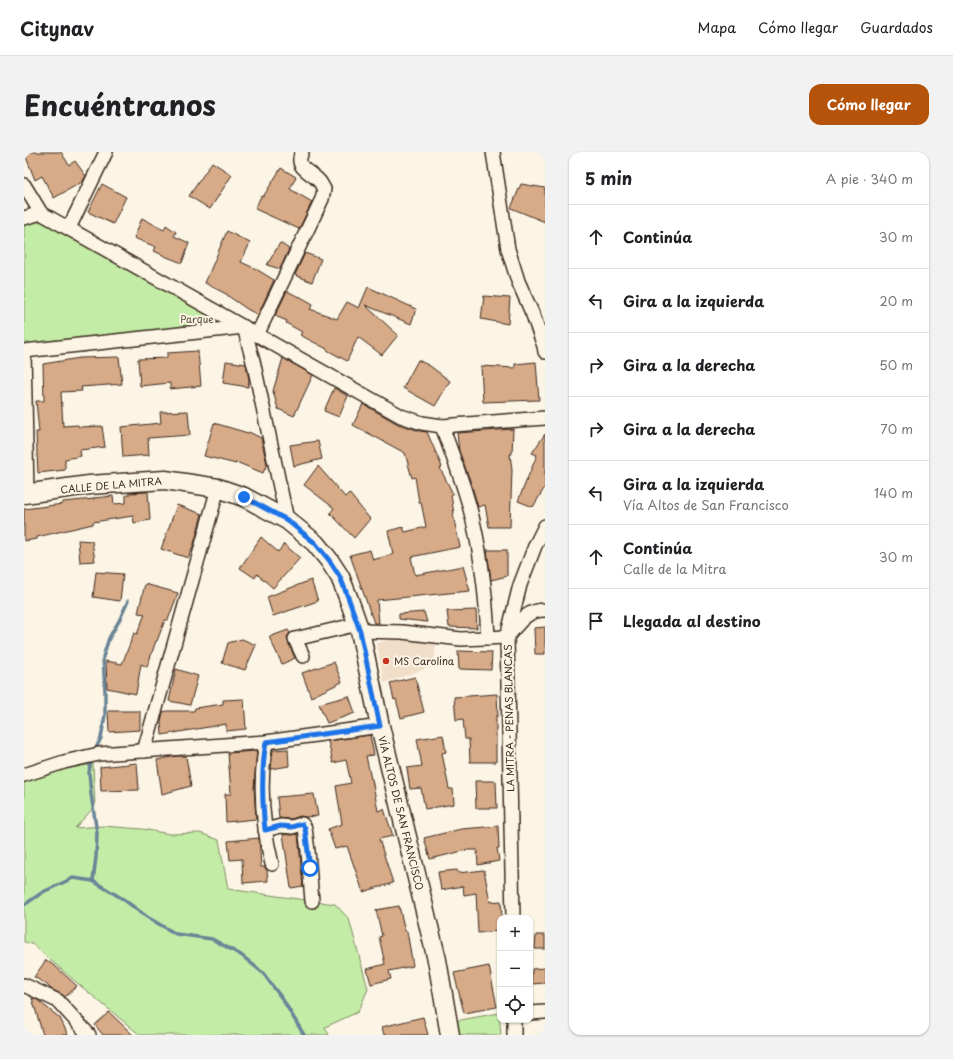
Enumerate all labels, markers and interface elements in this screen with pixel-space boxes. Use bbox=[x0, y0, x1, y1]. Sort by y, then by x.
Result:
text: Citynav bbox=[20, 14, 94, 42]
text: Mapa bbox=[698, 17, 736, 38]
text: Cómo llegar bbox=[758, 17, 838, 38]
text: Guardados bbox=[860, 17, 933, 38]
text: Encuéntranos bbox=[24, 83, 216, 126]
button: Cómo llegar bbox=[809, 84, 929, 125]
text: 5 min bbox=[585, 165, 632, 191]
text: A pie · 340 m bbox=[826, 169, 913, 188]
text: Continúa bbox=[623, 225, 692, 248]
icon: ahead bbox=[585, 226, 607, 248]
text: 30 m bbox=[879, 227, 913, 246]
text: Gira a la izquierda bbox=[623, 289, 764, 312]
icon: left bbox=[585, 290, 607, 312]
text: 20 m bbox=[879, 291, 913, 310]
park label: Parque bbox=[180, 311, 214, 326]
text: Gira a la derecha bbox=[623, 353, 755, 376]
icon: right bbox=[585, 354, 607, 376]
text: 50 m bbox=[879, 355, 913, 374]
text: Gira a la derecha bbox=[623, 417, 755, 440]
icon: right bbox=[585, 418, 607, 440]
text: 70 m bbox=[880, 419, 913, 438]
text: Gira a la izquierda bbox=[623, 472, 764, 495]
street label: CALLE DE LA MITRA bbox=[60, 473, 163, 496]
icon: left bbox=[585, 482, 607, 504]
text: 140 m bbox=[874, 483, 913, 502]
route end bbox=[235, 488, 253, 506]
text: Vía Altos de San Francisco bbox=[623, 495, 789, 514]
text: Continúa bbox=[623, 536, 692, 559]
icon: ahead bbox=[585, 546, 607, 568]
text: 30 m bbox=[879, 547, 913, 566]
text: Calle de la Mitra bbox=[623, 559, 726, 578]
text: Llegada al destino bbox=[623, 609, 761, 632]
icon: arrive bbox=[585, 610, 607, 632]
street label: LA MITRA - PENAS BLANCAS bbox=[500, 644, 517, 792]
place label: MS Carolina bbox=[394, 653, 455, 668]
marker: MS Carolina bbox=[381, 656, 391, 666]
street label: VÍA ALTOS DE SAN FRANCISCO bbox=[375, 734, 428, 892]
route start bbox=[301, 859, 319, 877]
map controls bbox=[497, 915, 533, 1023]
button: + bbox=[497, 915, 533, 951]
button: − bbox=[497, 951, 533, 987]
button: locate bbox=[497, 987, 533, 1023]

